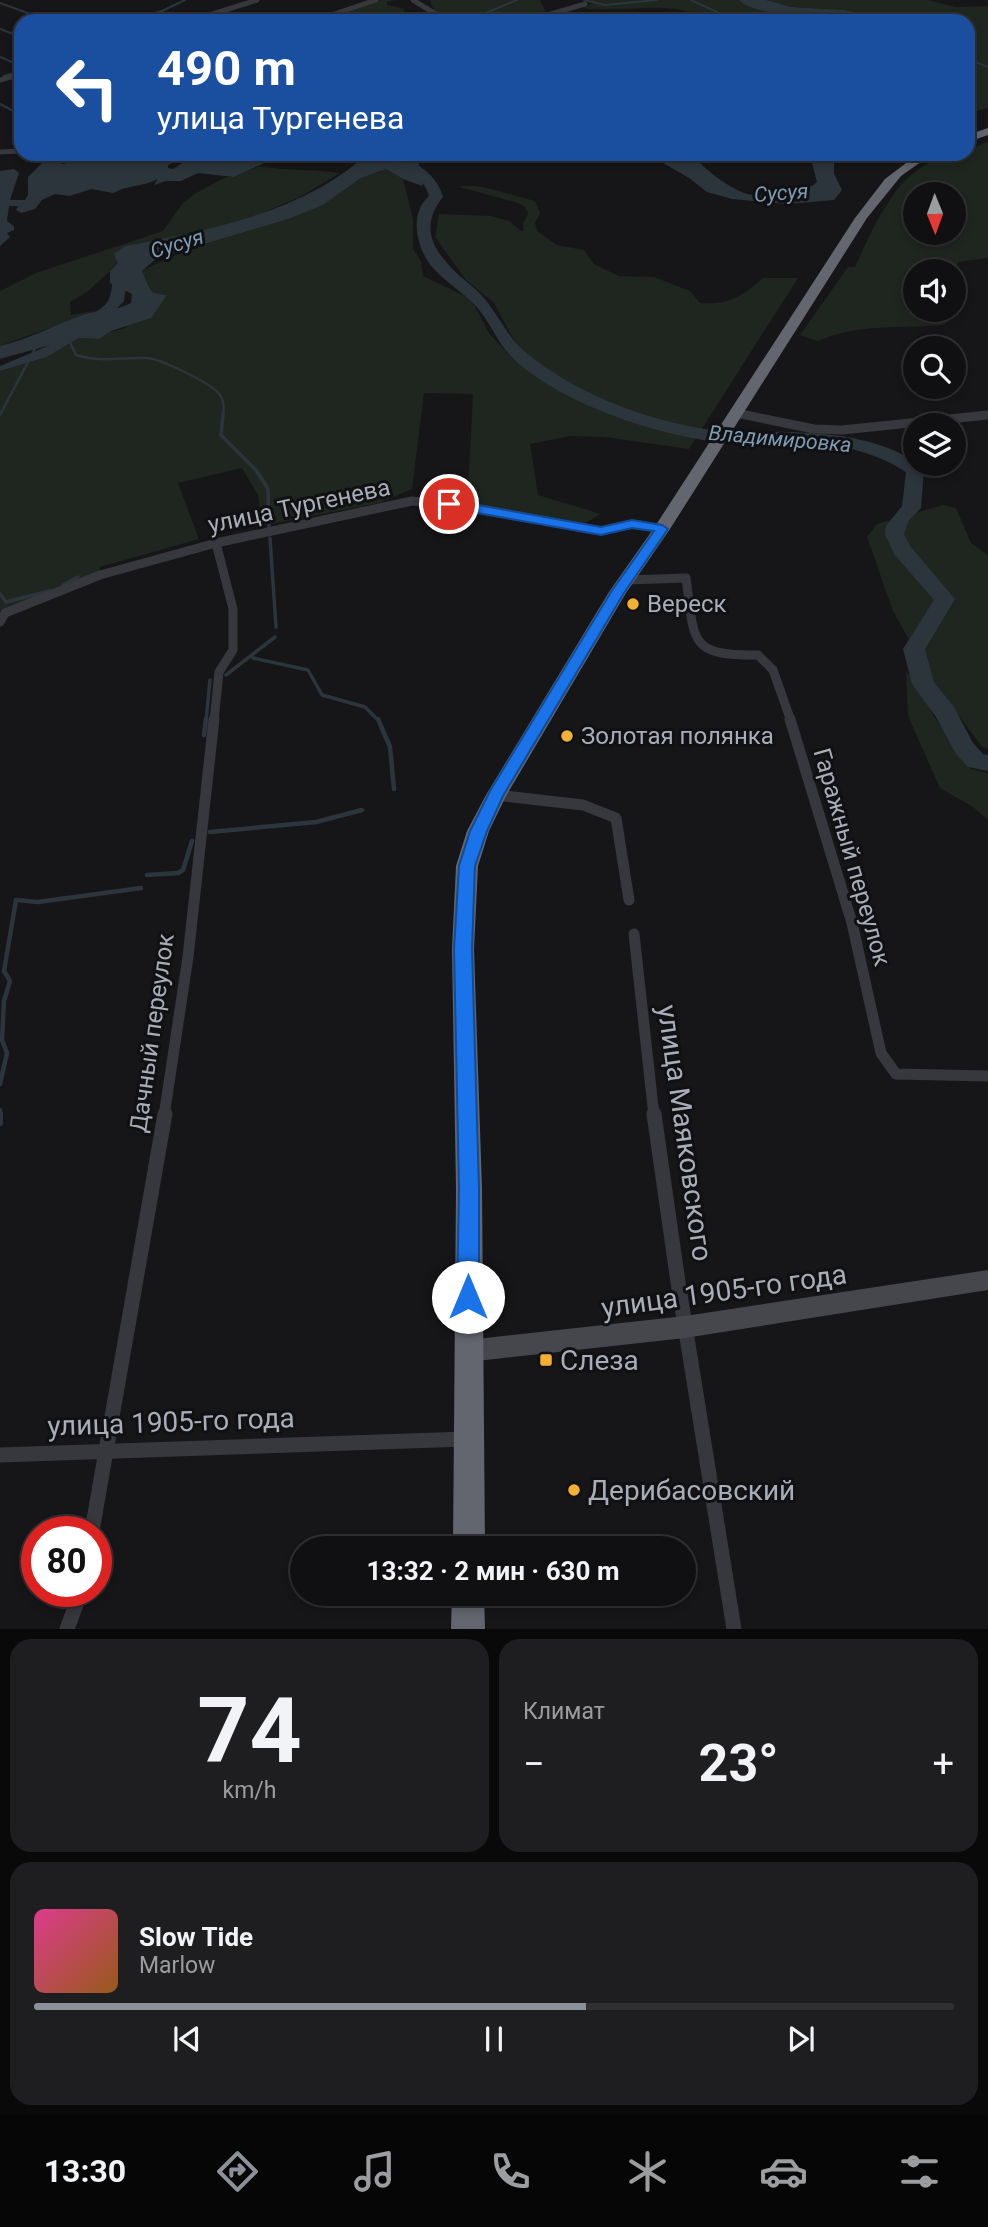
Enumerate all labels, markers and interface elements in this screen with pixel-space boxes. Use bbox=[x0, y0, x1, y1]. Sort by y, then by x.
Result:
text: 490 m bbox=[157, 40, 296, 97]
icon: left bbox=[42, 42, 133, 133]
text: улица Тургенева bbox=[157, 99, 404, 137]
water label: Сусуя bbox=[753, 179, 809, 207]
north arrow bbox=[903, 182, 966, 245]
map controls bbox=[903, 182, 966, 476]
water label: Сусуя bbox=[148, 225, 206, 263]
button: sound bbox=[903, 259, 966, 322]
button: search bbox=[903, 336, 966, 399]
button: layers bbox=[903, 413, 966, 476]
water label: Владимировка bbox=[708, 421, 852, 457]
street label: улица Тургенева bbox=[205, 473, 393, 539]
pin bbox=[419, 474, 479, 534]
icon: arrive bbox=[430, 485, 468, 523]
place label: Вереск bbox=[647, 590, 726, 618]
marker: Вереск bbox=[625, 596, 641, 612]
place label: Золотая полянка bbox=[581, 722, 774, 750]
marker: Золотая полянка bbox=[559, 728, 575, 744]
street label: Гаражный переулок bbox=[808, 745, 896, 969]
street label: Дачный переулок bbox=[124, 932, 180, 1134]
street label: улица Маяковского bbox=[651, 1003, 719, 1263]
street label: улица 1905-го года bbox=[599, 1257, 849, 1325]
position arrow bbox=[431, 1260, 505, 1334]
place label: Слеза bbox=[560, 1344, 639, 1377]
marker: Слеза bbox=[538, 1352, 554, 1368]
street label: улица 1905-го года bbox=[47, 1401, 295, 1443]
place label: Дерибасовский bbox=[588, 1474, 795, 1507]
marker: Дерибасовский bbox=[566, 1482, 582, 1498]
speed limit sign: 80 bbox=[21, 1516, 112, 1607]
text: 13:32 · 2 мин · 630 m bbox=[367, 1556, 619, 1586]
text: 74 bbox=[197, 1678, 302, 1784]
text: Климат bbox=[523, 1698, 605, 1725]
text: 23° bbox=[699, 1733, 779, 1794]
text: − bbox=[523, 1742, 545, 1786]
text: + bbox=[932, 1742, 954, 1786]
text: km/h bbox=[223, 1777, 277, 1804]
text: Slow Tide bbox=[139, 1922, 253, 1952]
text: Marlow bbox=[139, 1952, 215, 1979]
icon: previous bbox=[168, 2020, 206, 2058]
icon: pause bbox=[475, 2020, 513, 2058]
icon: next bbox=[782, 2020, 820, 2058]
icon: directions bbox=[213, 2147, 262, 2196]
icon: music bbox=[350, 2147, 399, 2196]
icon: phone bbox=[486, 2147, 535, 2196]
icon: climate bbox=[623, 2147, 672, 2196]
icon: car bbox=[759, 2147, 808, 2196]
icon: filters bbox=[895, 2147, 944, 2196]
text: 13:30 bbox=[44, 2152, 126, 2190]

